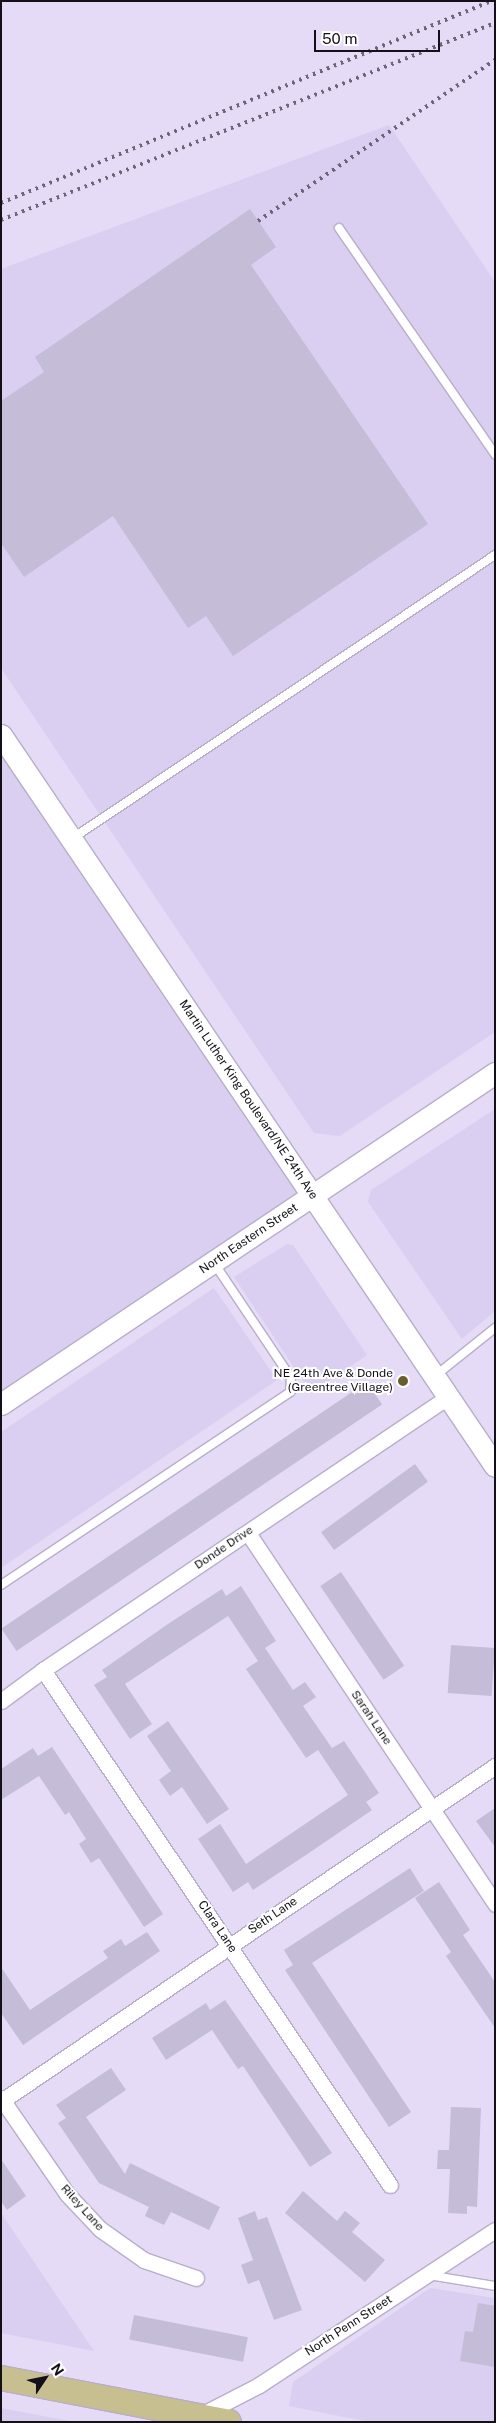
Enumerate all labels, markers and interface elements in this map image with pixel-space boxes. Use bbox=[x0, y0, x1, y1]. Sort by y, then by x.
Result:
scale bar bbox=[316, 20, 442, 52]
text: 50 m bbox=[322, 30, 357, 47]
street label: Martin Luther King Boulevard/NE 24th Ave bbox=[176, 998, 320, 1202]
street label: North Eastern Street bbox=[197, 1201, 301, 1277]
place label: NE 24th Ave & Donde (Greentree Village) bbox=[274, 1367, 393, 1395]
marker: NE 24th Ave & Donde (Greentree Village) bbox=[397, 1375, 409, 1387]
street label: Donde Drive bbox=[192, 1523, 256, 1573]
street label: Sarah Lane bbox=[348, 1688, 394, 1748]
street label: Seth Lane bbox=[246, 1894, 300, 1938]
street label: Clara Lane bbox=[194, 1898, 240, 1956]
street label: Riley Lane bbox=[57, 2182, 107, 2234]
street label: North Penn Street bbox=[303, 2292, 395, 2360]
north arrow bbox=[20, 2353, 70, 2403]
text: N bbox=[48, 2361, 67, 2379]

